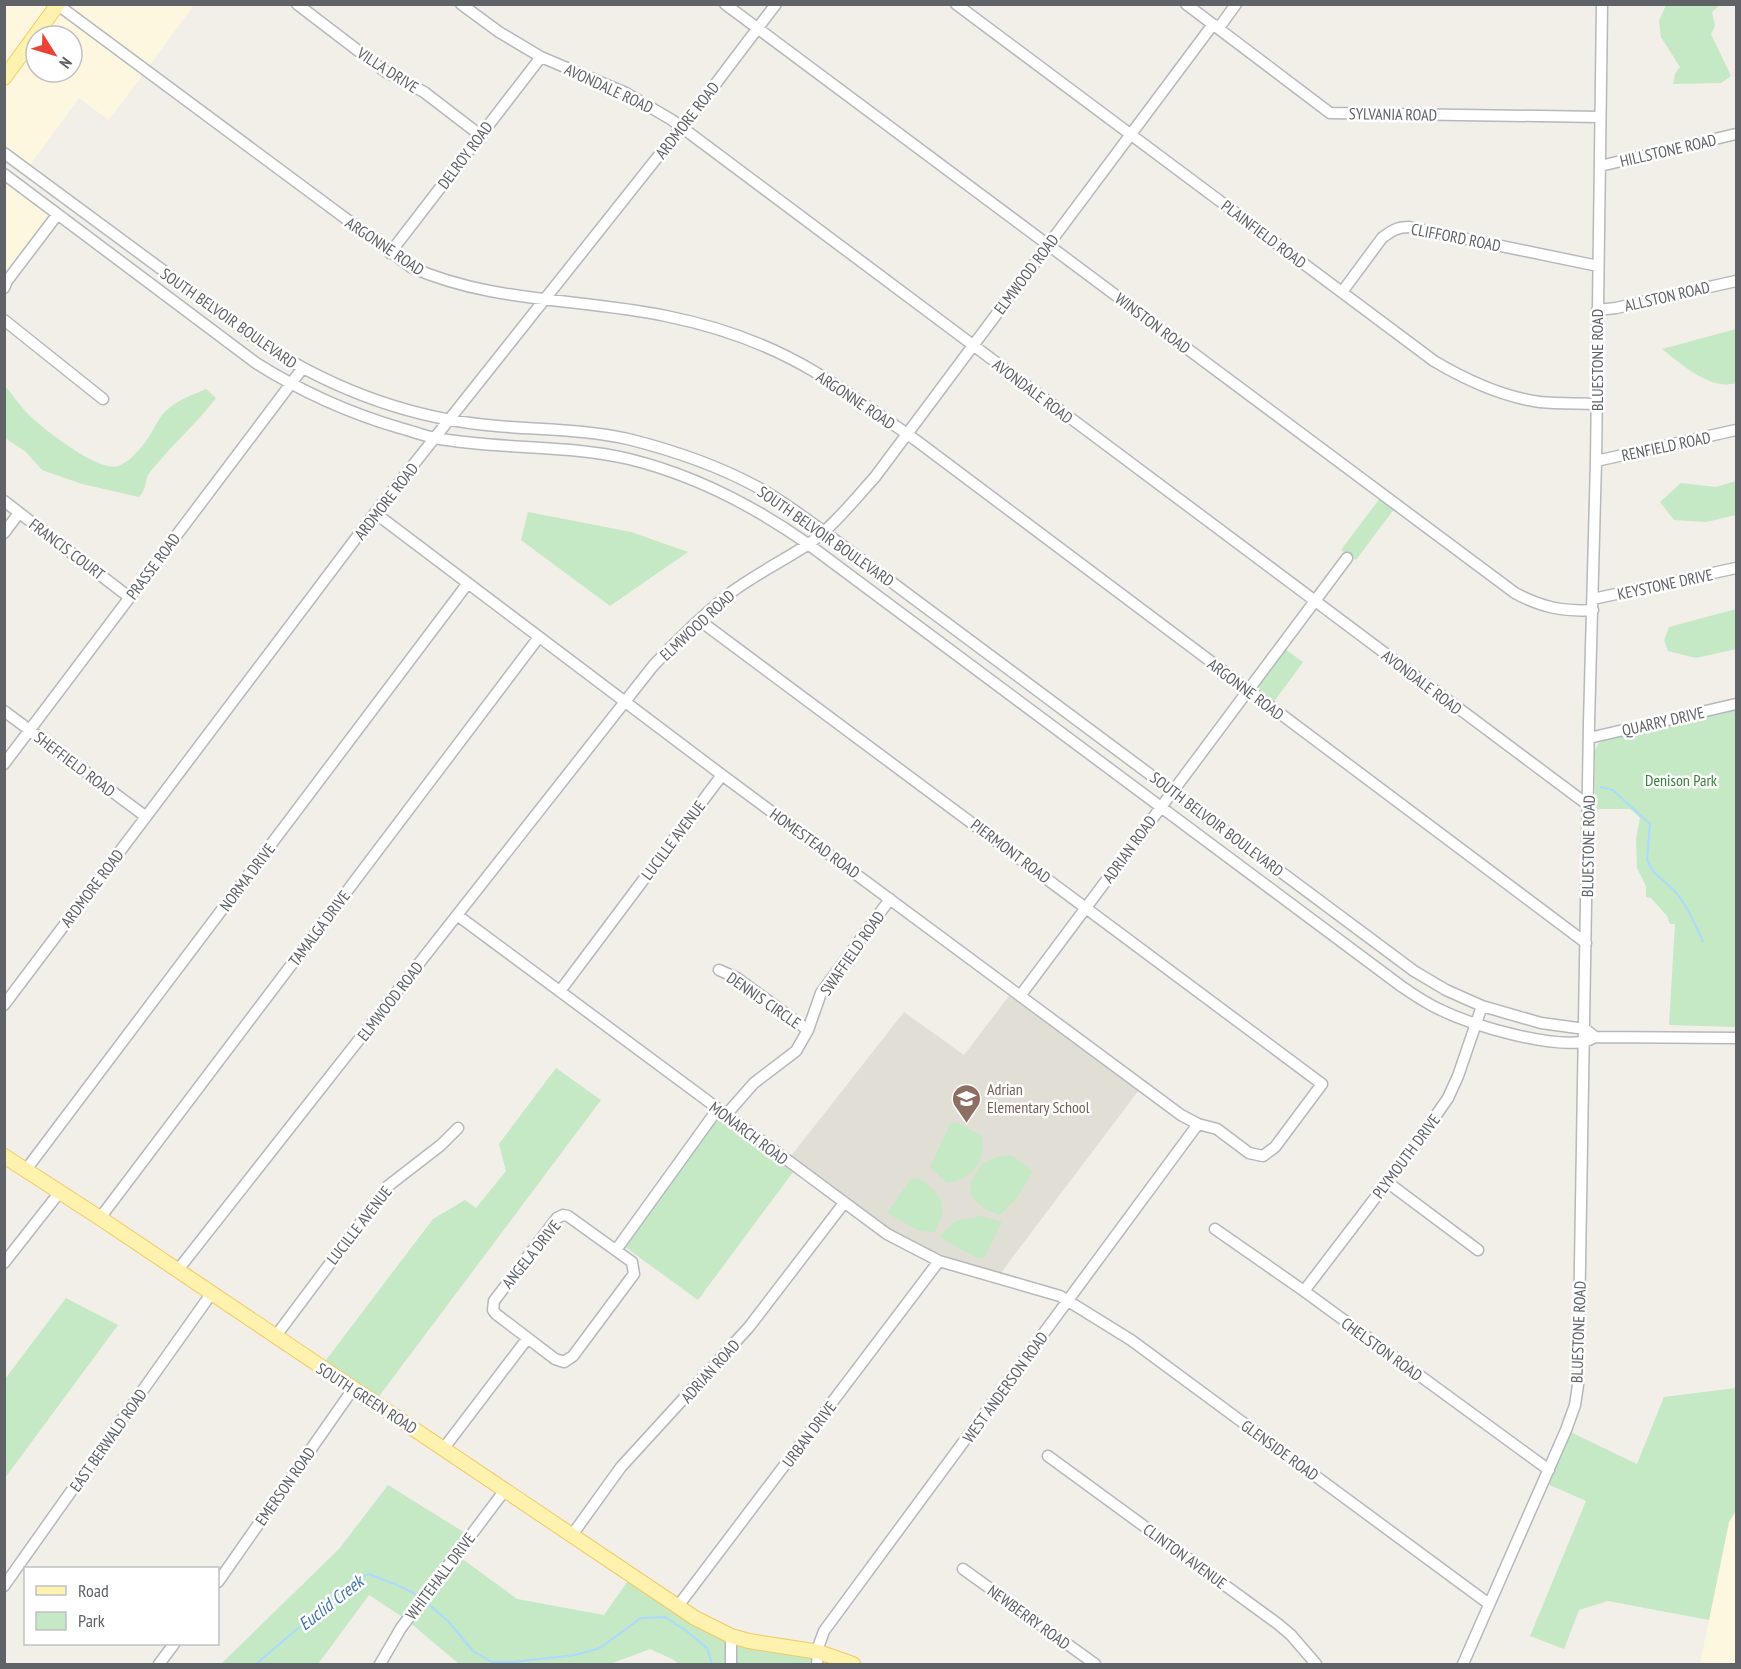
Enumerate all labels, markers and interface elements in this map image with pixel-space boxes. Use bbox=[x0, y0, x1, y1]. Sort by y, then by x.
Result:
north arrow bbox=[24, 24, 84, 84]
street label: VILLA DRIVE bbox=[353, 42, 423, 97]
text: N bbox=[55, 54, 77, 72]
street label: AVONDALE ROAD bbox=[561, 59, 657, 117]
street label: ARDMORE ROAD bbox=[651, 78, 723, 162]
street label: SYLVANIA ROAD bbox=[1349, 103, 1437, 125]
street label: DELROY ROAD bbox=[433, 117, 497, 193]
street label: HILLSTONE ROAD bbox=[1618, 129, 1718, 171]
street label: PLAINFIELD ROAD bbox=[1218, 196, 1310, 272]
street label: ARGONNE ROAD bbox=[342, 212, 428, 280]
street label: CLIFFORD ROAD bbox=[1410, 219, 1502, 255]
street label: ELMWOOD ROAD bbox=[989, 230, 1063, 318]
street label: SOUTH BELVOIR BOULEVARD bbox=[157, 263, 301, 373]
street label: ALLSTON ROAD bbox=[1623, 277, 1711, 315]
street label: WINSTON ROAD bbox=[1111, 288, 1195, 358]
street label: BLUESTONE ROAD bbox=[1587, 309, 1607, 411]
street label: AVONDALE ROAD bbox=[989, 354, 1077, 428]
street label: ARGONNE ROAD bbox=[813, 366, 899, 434]
street label: RENFIELD ROAD bbox=[1620, 427, 1712, 465]
street label: ARDMORE ROAD bbox=[350, 459, 422, 543]
street label: SOUTH BELVOIR BOULEVARD bbox=[754, 481, 898, 591]
street label: FRANCIS COURT bbox=[25, 514, 109, 584]
street label: PRASSE ROAD bbox=[122, 529, 184, 603]
street label: KEYSTONE DRIVE bbox=[1615, 564, 1715, 604]
street label: ELMWOOD ROAD bbox=[655, 585, 739, 665]
street label: AVONDALE ROAD bbox=[1378, 645, 1466, 719]
street label: ARGONNE ROAD bbox=[1204, 654, 1288, 724]
street label: QUARRY DRIVE bbox=[1620, 702, 1706, 740]
street label: SHEFFIELD ROAD bbox=[31, 727, 119, 801]
street label: SOUTH BELVOIR BOULEVARD bbox=[1146, 767, 1288, 881]
park label: Denison Park bbox=[1645, 770, 1718, 790]
street label: BLUESTONE ROAD bbox=[1577, 795, 1599, 897]
street label: LUCILLE AVENUE bbox=[637, 796, 709, 884]
street label: HOMESTEAD ROAD bbox=[766, 804, 864, 882]
street label: ADRIAN ROAD bbox=[1098, 811, 1160, 887]
street label: PIERMONT ROAD bbox=[967, 814, 1055, 888]
street label: NORMA DRIVE bbox=[215, 839, 279, 915]
street label: ARDMORE ROAD bbox=[56, 845, 128, 931]
street label: TAMALGA DRIVE bbox=[284, 886, 354, 970]
street label: SWAFFIELD ROAD bbox=[816, 907, 888, 999]
street label: ELMWOOD ROAD bbox=[353, 957, 427, 1045]
street label: DENNIS CIRCLE bbox=[723, 967, 805, 1033]
place label: Adrian Elementary School bbox=[987, 1079, 1090, 1117]
school or university icon: Adrian Elementary School bbox=[950, 1082, 982, 1124]
street label: MONARCH ROAD bbox=[706, 1097, 792, 1169]
street label: PLYMOUTH DRIVE bbox=[1368, 1110, 1444, 1202]
street label: LUCILLE AVENUE bbox=[322, 1182, 396, 1268]
street label: ANGELA DRIVE bbox=[497, 1216, 565, 1292]
street label: BLUESTONE ROAD bbox=[1566, 1281, 1590, 1383]
street label: CHELSTON ROAD bbox=[1338, 1313, 1426, 1385]
street label: WEST ANDERSON ROAD bbox=[958, 1328, 1052, 1446]
street label: ADRIAN ROAD bbox=[676, 1335, 744, 1407]
street label: SOUTH GREEN ROAD bbox=[313, 1358, 421, 1438]
street label: EAST BERWALD ROAD bbox=[65, 1385, 151, 1495]
street label: URBAN DRIVE bbox=[778, 1397, 840, 1471]
street label: GLENSIDE ROAD bbox=[1237, 1415, 1323, 1485]
street label: EMERSON ROAD bbox=[251, 1443, 319, 1529]
street label: CLINTON AVENUE bbox=[1139, 1519, 1231, 1593]
street label: WHITEHALL DRIVE bbox=[401, 1529, 479, 1623]
legend bbox=[24, 1567, 219, 1645]
water label: Euclid Creek bbox=[294, 1569, 369, 1635]
text: Road bbox=[78, 1579, 109, 1602]
street label: NEWBERRY ROAD bbox=[984, 1580, 1074, 1654]
text: Park bbox=[78, 1609, 105, 1632]

